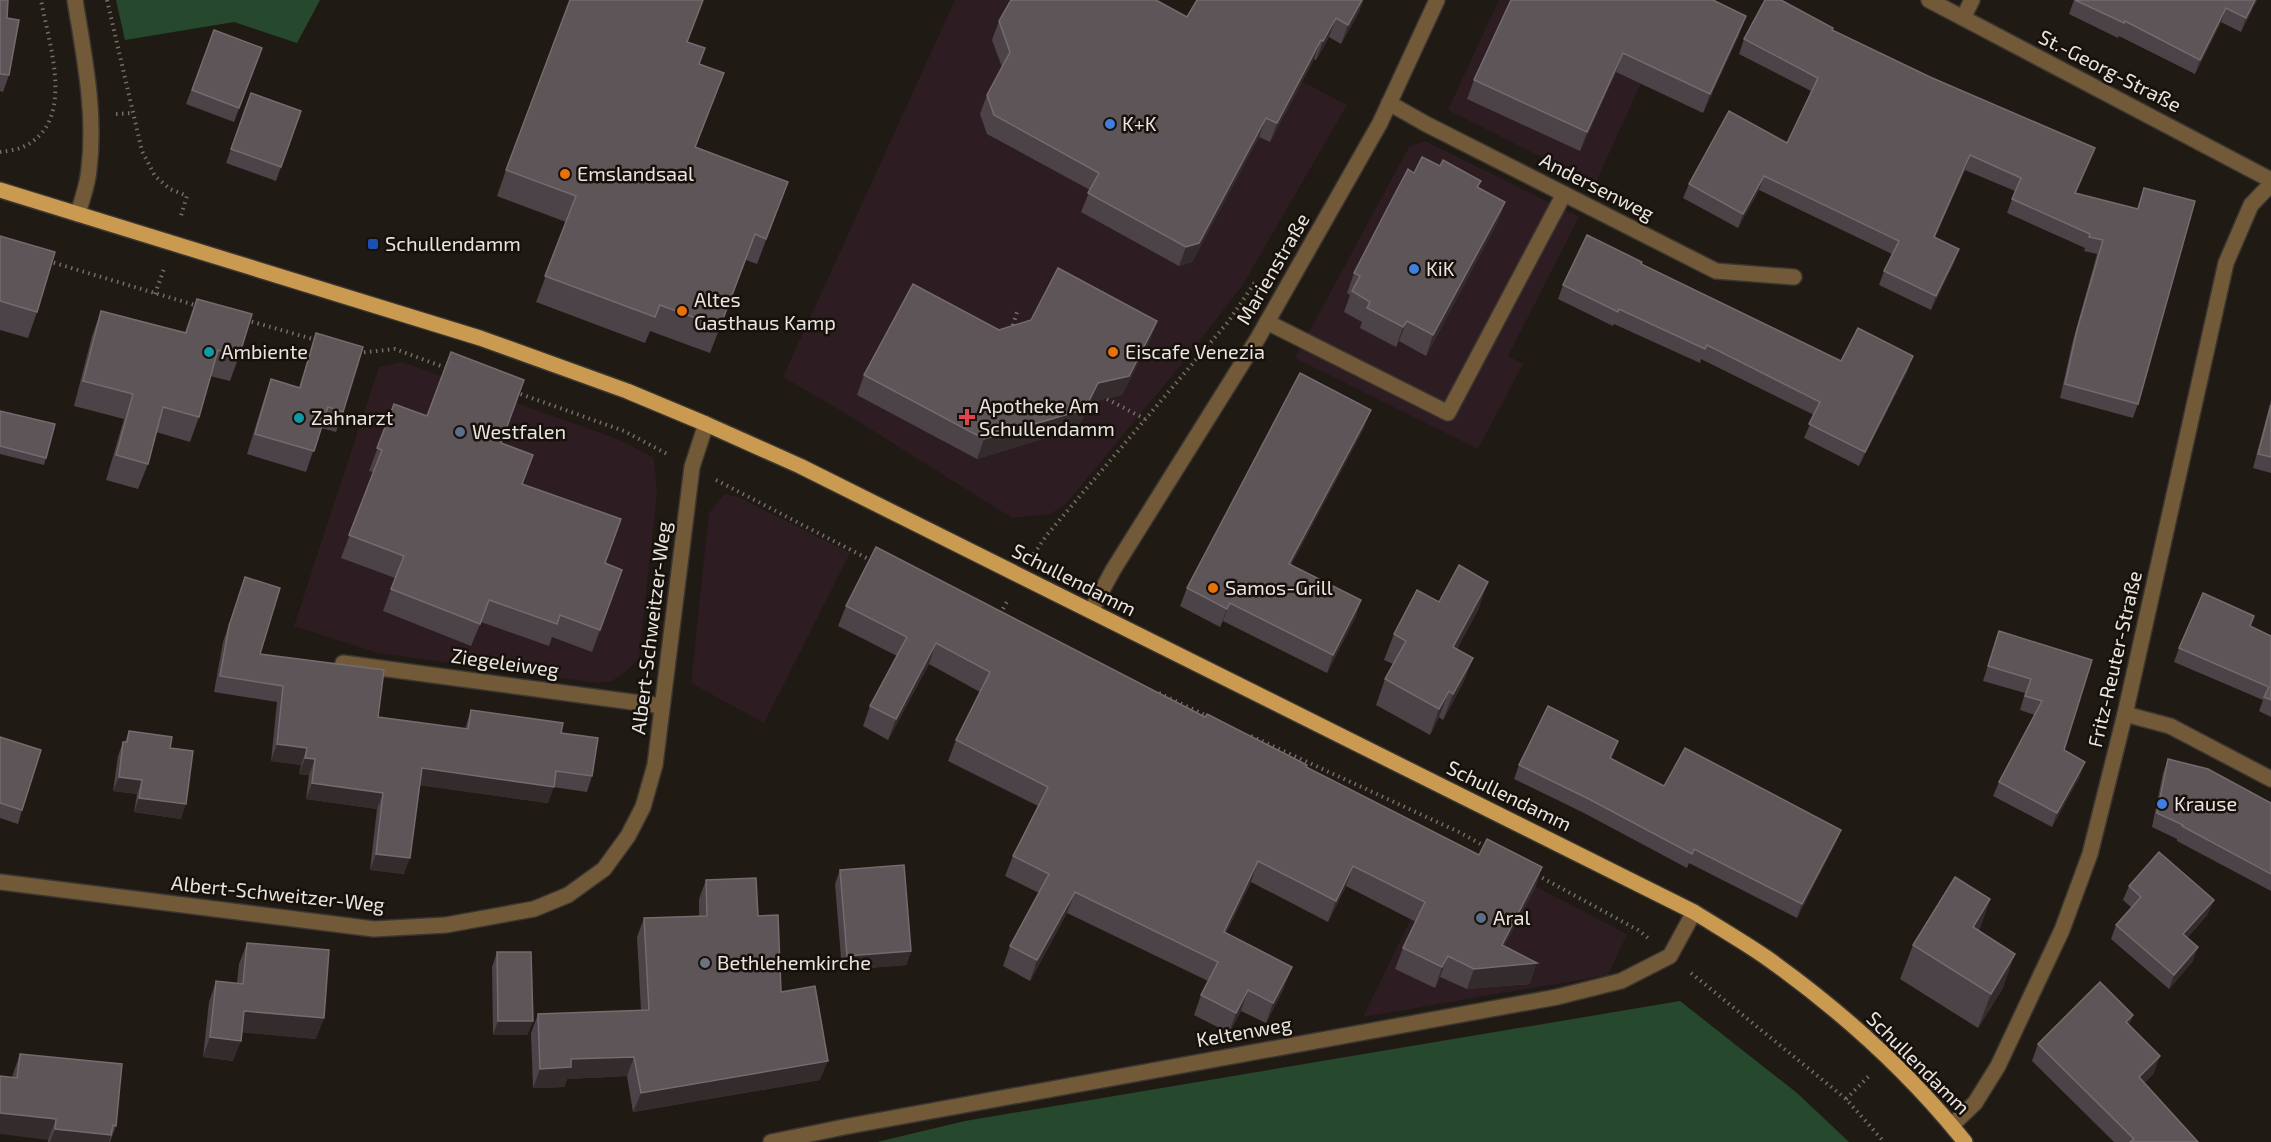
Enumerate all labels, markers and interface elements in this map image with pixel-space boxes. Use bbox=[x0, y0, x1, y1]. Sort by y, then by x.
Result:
street label: St.-Georg-Straße bbox=[2035, 24, 2186, 116]
place label: K+K bbox=[1122, 111, 1157, 135]
marker: K+K bbox=[1103, 117, 1117, 131]
street label: Andersenweg bbox=[1536, 147, 1659, 225]
place label: Emslandsaal bbox=[577, 161, 694, 185]
marker: Emslandsaal bbox=[558, 167, 572, 181]
street label: Marienstraße bbox=[1231, 208, 1314, 329]
place label: Schullendamm bbox=[385, 231, 521, 255]
marker: Schullendamm bbox=[366, 237, 380, 251]
place label: KiK bbox=[1426, 256, 1455, 280]
marker: KiK bbox=[1407, 262, 1421, 276]
place label: Altes Gasthaus Kamp bbox=[694, 287, 836, 334]
marker: Altes Gasthaus Kamp bbox=[675, 304, 689, 318]
place label: Ambiente bbox=[221, 339, 308, 363]
place label: Eiscafe Venezia bbox=[1125, 339, 1265, 363]
marker: Ambiente bbox=[202, 345, 216, 359]
marker: Eiscafe Venezia bbox=[1106, 345, 1120, 359]
place label: Apotheke Am Schullendamm bbox=[979, 393, 1115, 440]
place label: Zahnarzt bbox=[311, 405, 394, 429]
marker: Apotheke Am Schullendamm bbox=[960, 410, 974, 424]
marker: Zahnarzt bbox=[292, 411, 306, 425]
place label: Westfalen bbox=[472, 419, 566, 443]
marker: Westfalen bbox=[453, 425, 467, 439]
street label: Albert-Schweitzer-Weg bbox=[625, 520, 675, 736]
street label: Schullendamm bbox=[1009, 538, 1140, 621]
street label: Fritz-Reuter-Straße bbox=[2082, 568, 2146, 749]
place label: Samos-Grill bbox=[1225, 575, 1333, 599]
marker: Samos-Grill bbox=[1206, 581, 1220, 595]
street label: Ziegeleiweg bbox=[450, 643, 561, 681]
street label: Schullendamm bbox=[1443, 755, 1576, 836]
place label: Krause bbox=[2174, 791, 2237, 815]
marker: Krause bbox=[2155, 797, 2169, 811]
street label: Albert-Schweitzer-Weg bbox=[170, 870, 386, 916]
place label: Aral bbox=[1493, 905, 1530, 929]
marker: Aral bbox=[1474, 911, 1488, 925]
place label: Bethlehemkirche bbox=[717, 950, 871, 974]
marker: Bethlehemkirche bbox=[698, 956, 712, 970]
street label: Schullendamm bbox=[1862, 1006, 1975, 1119]
street label: Keltenweg bbox=[1194, 1011, 1293, 1051]

